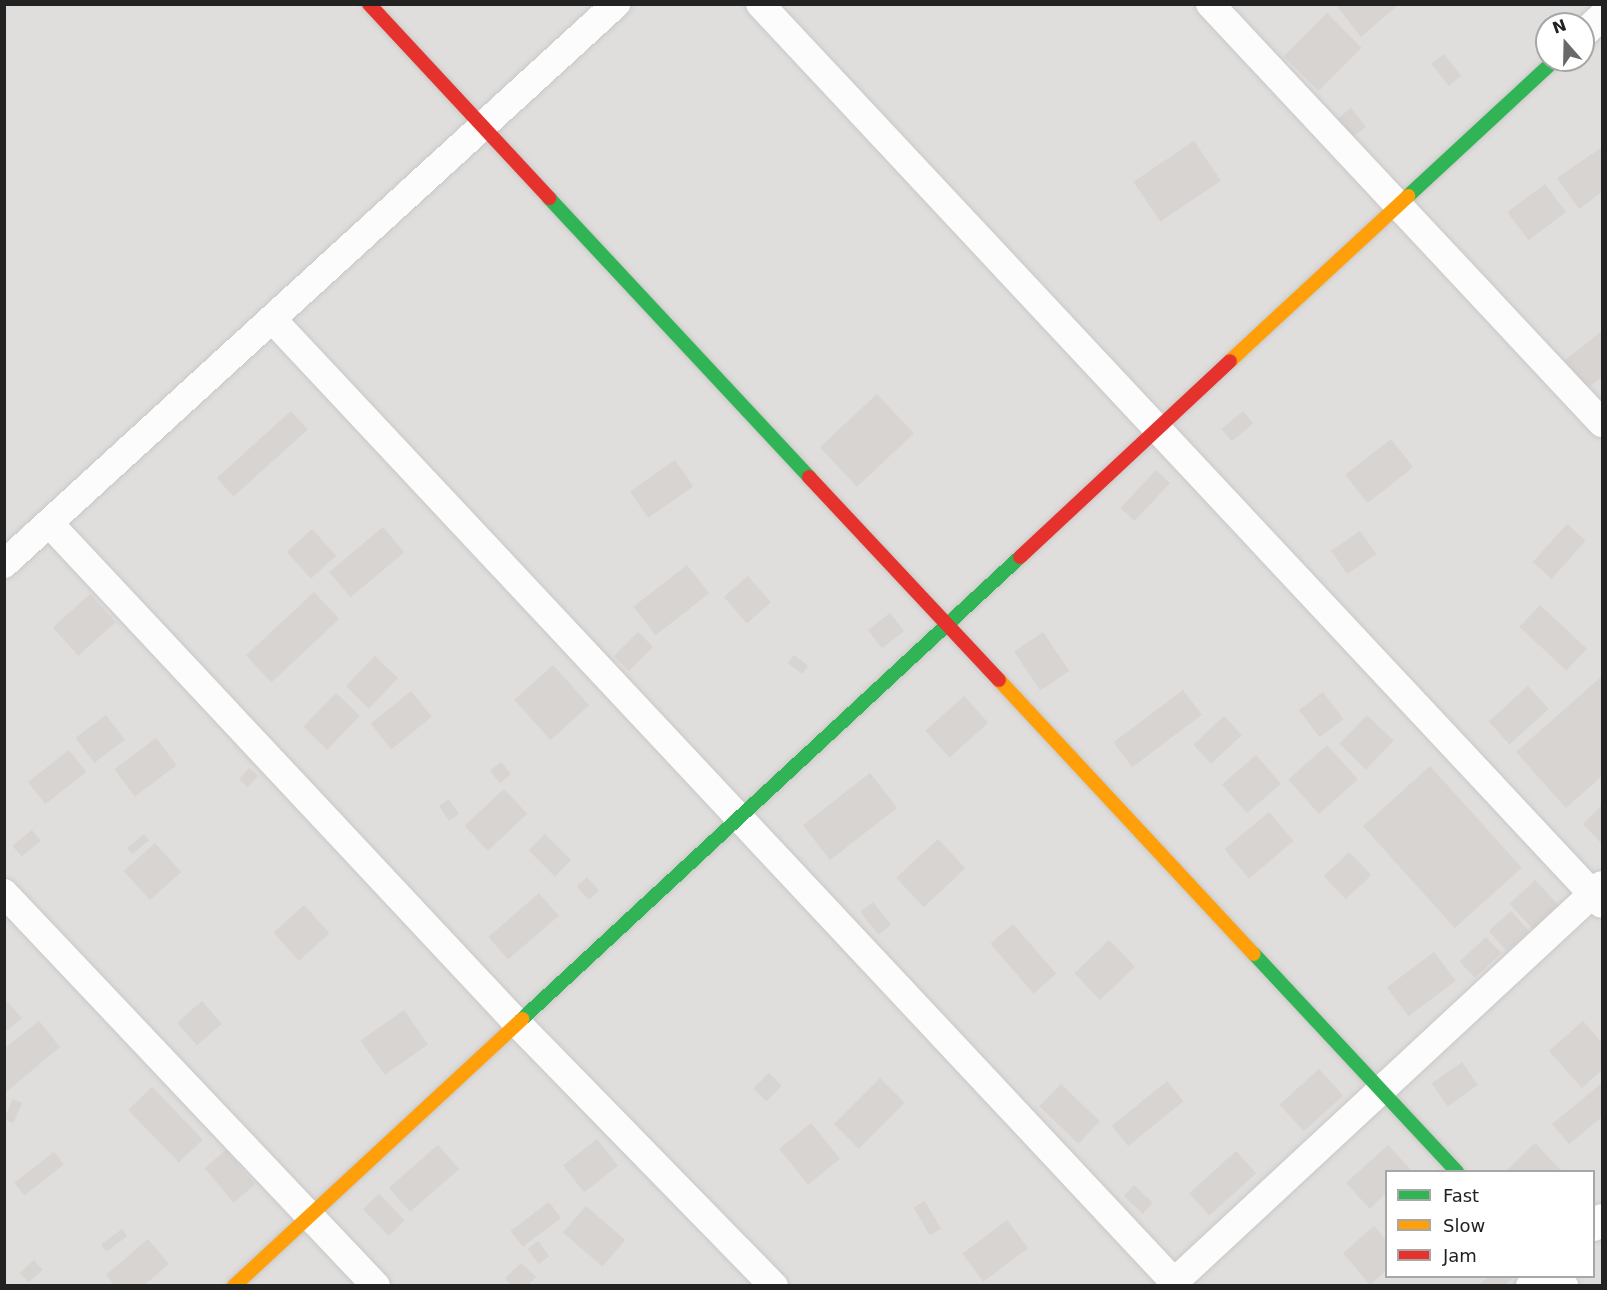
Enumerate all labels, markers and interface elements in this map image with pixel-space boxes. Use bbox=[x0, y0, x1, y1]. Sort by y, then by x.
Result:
north arrow bbox=[1535, 12, 1595, 72]
text: N bbox=[1550, 15, 1569, 38]
legend bbox=[1385, 1170, 1595, 1278]
text: Fast bbox=[1443, 1185, 1479, 1206]
text: Slow bbox=[1443, 1215, 1485, 1236]
text: Jam bbox=[1443, 1245, 1477, 1266]

